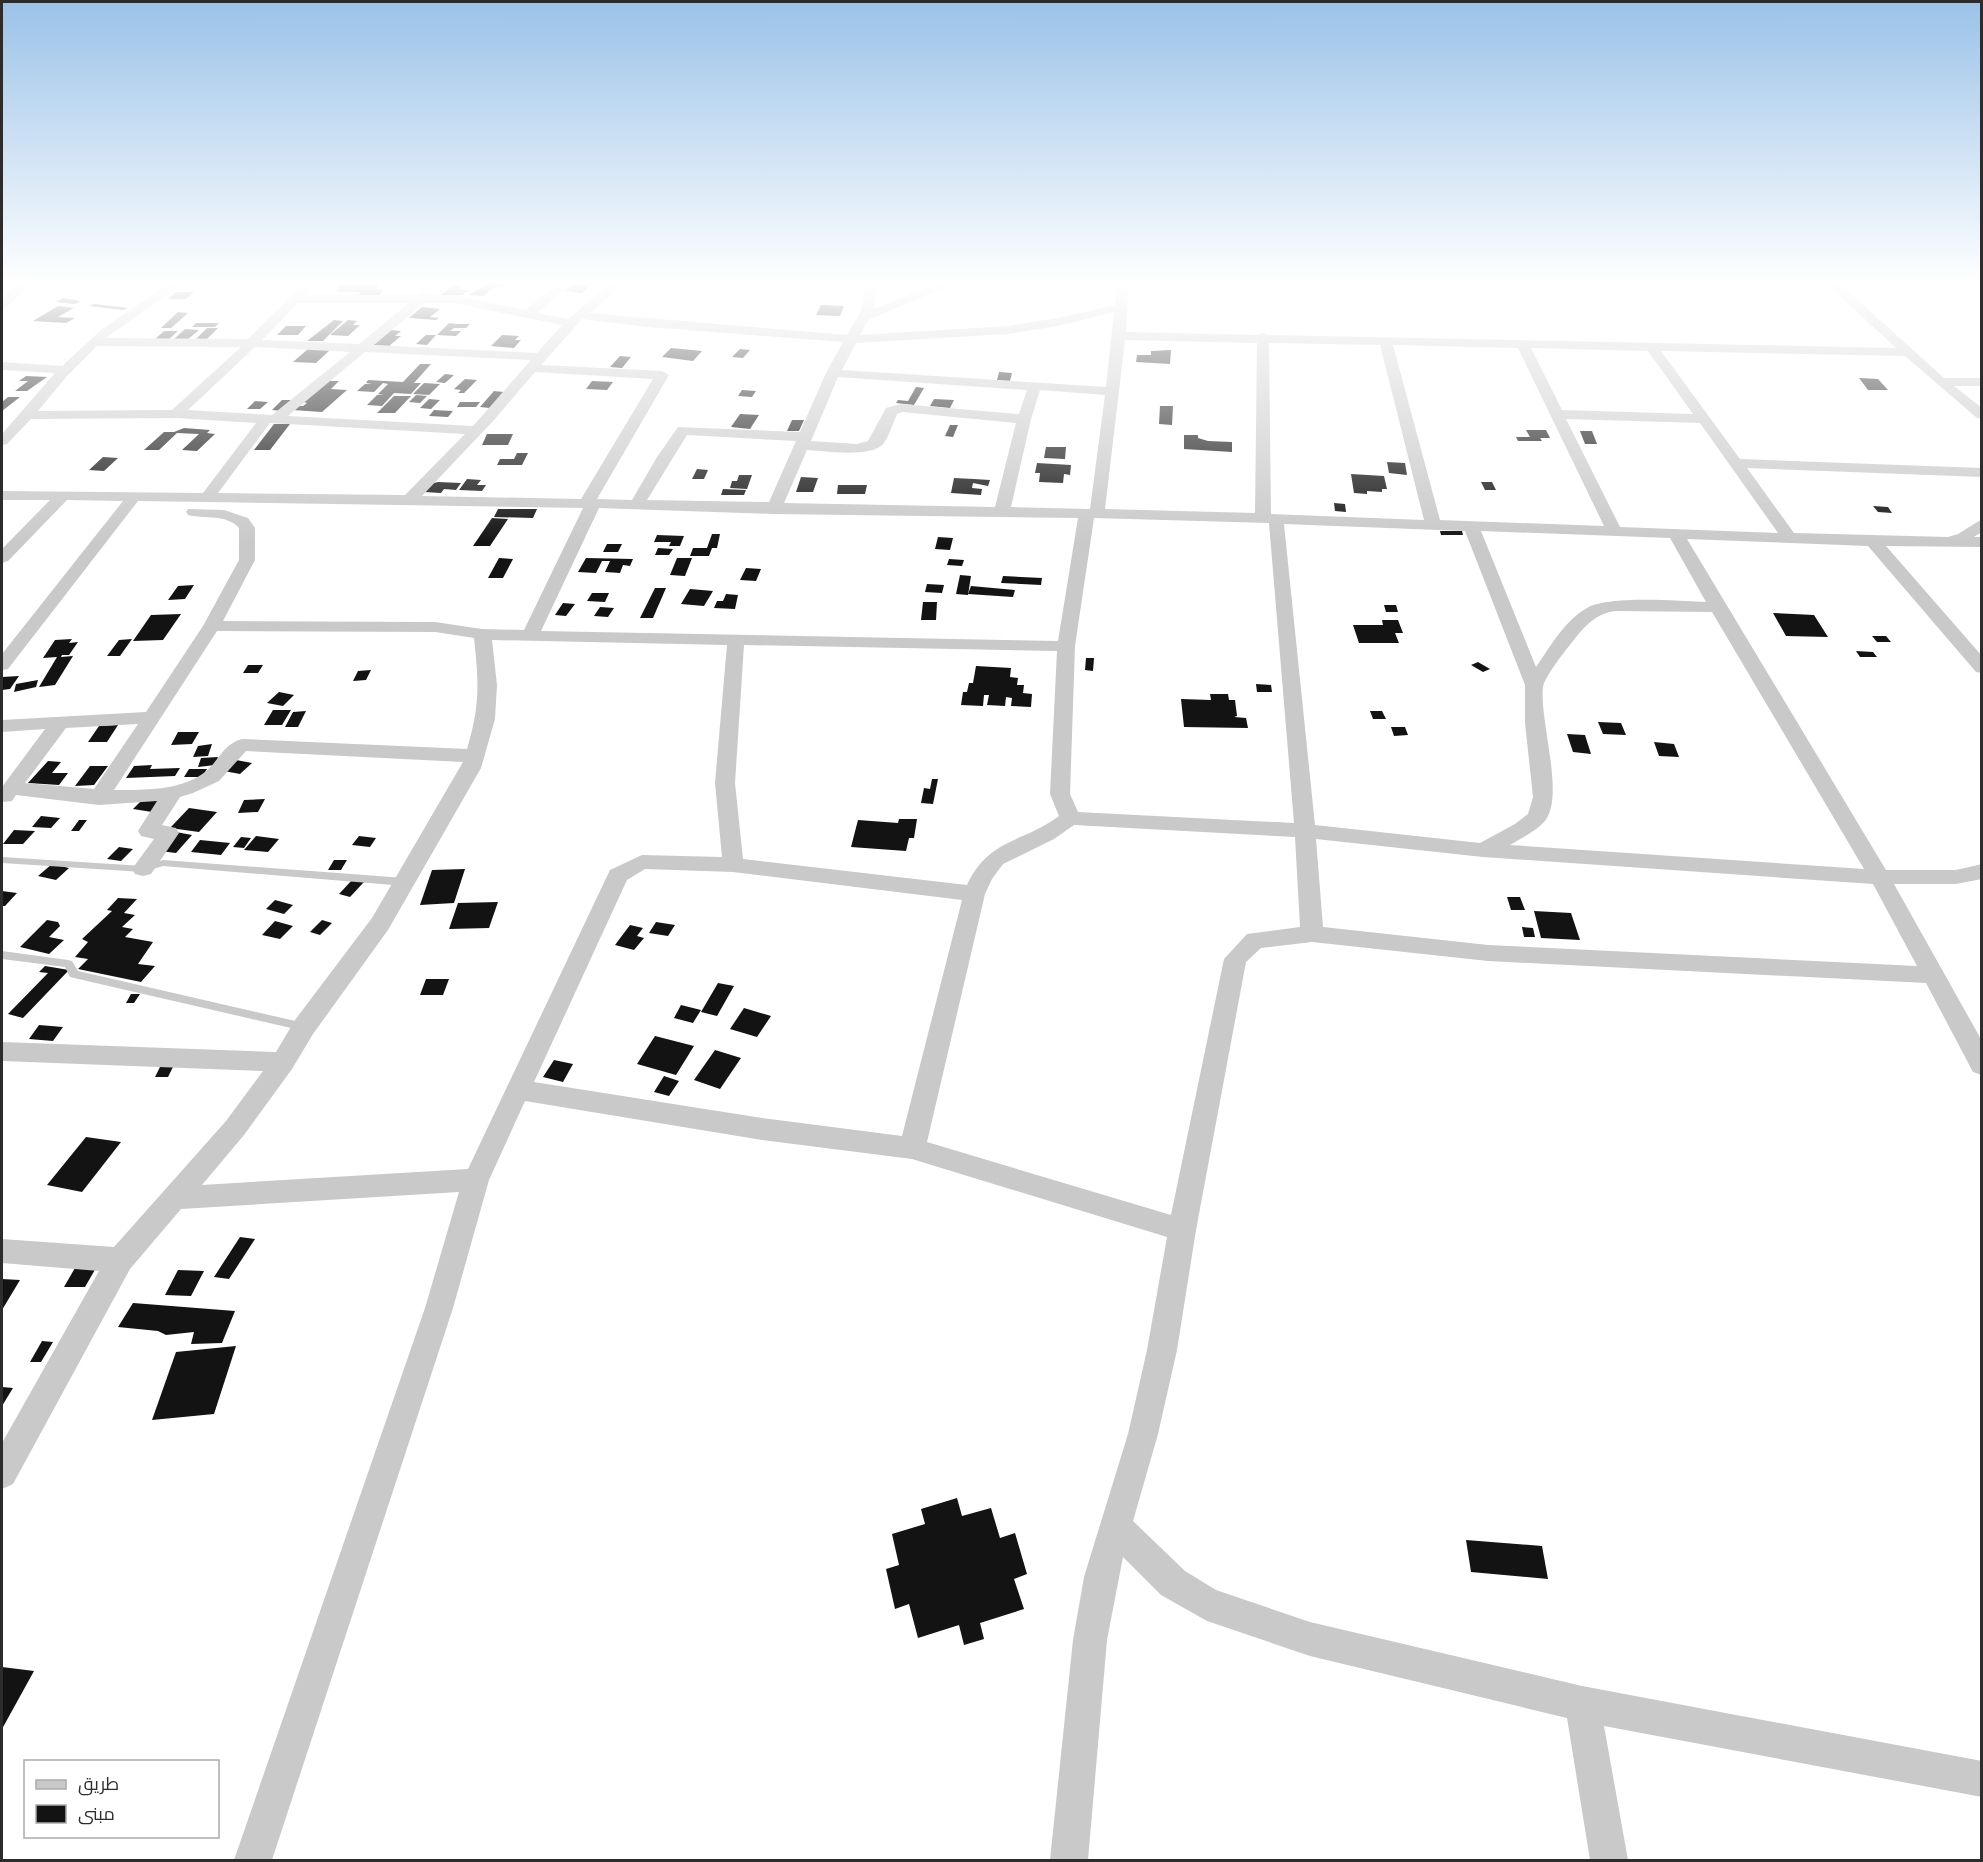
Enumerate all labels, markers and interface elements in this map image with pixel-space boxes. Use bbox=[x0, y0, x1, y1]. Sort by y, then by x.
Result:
legend bbox=[24, 1760, 219, 1838]
text: طريق bbox=[78, 1773, 119, 1796]
text: مبنى bbox=[78, 1803, 115, 1825]

